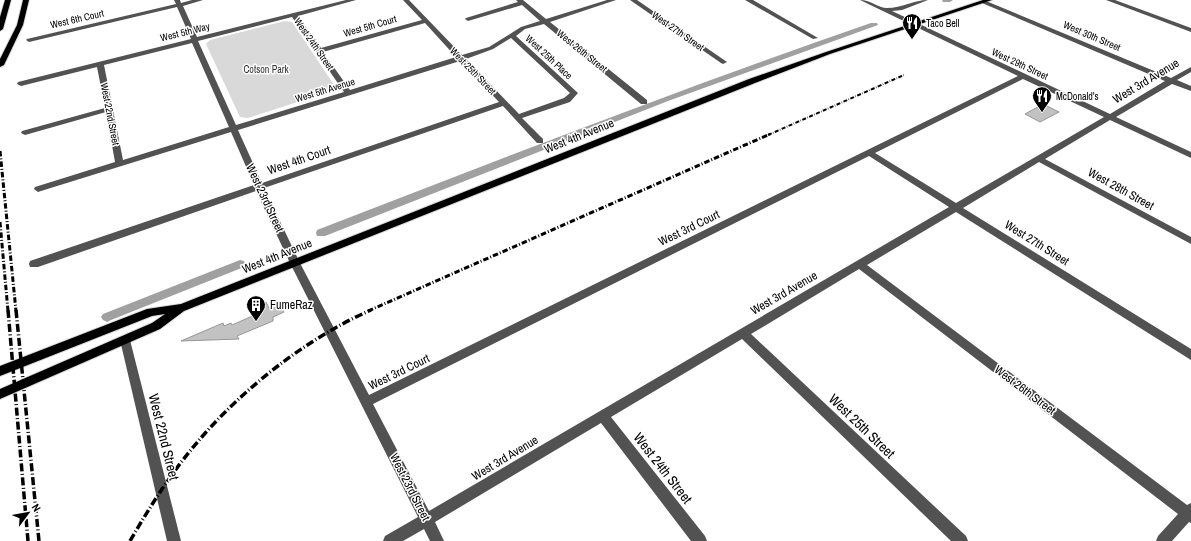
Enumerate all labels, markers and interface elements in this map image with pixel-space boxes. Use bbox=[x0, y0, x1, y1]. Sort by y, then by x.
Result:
street label: West 6th Court bbox=[49, 6, 106, 31]
street label: West 27th Street bbox=[649, 8, 707, 54]
street label: West 5th Court bbox=[342, 12, 399, 40]
restaurant icon: Taco Bell bbox=[901, 12, 923, 40]
street label: West 24th Street bbox=[291, 15, 337, 73]
place label: Taco Bell bbox=[926, 17, 960, 30]
street label: West 30th Street bbox=[1061, 18, 1123, 54]
street label: West 5th Way bbox=[159, 19, 212, 44]
street label: West 26th Street bbox=[554, 27, 610, 76]
street label: West 25th Place bbox=[523, 32, 576, 82]
street label: West 25th Street bbox=[447, 45, 499, 98]
street label: West 29th Street bbox=[990, 45, 1051, 83]
street label: West 3rd Avenue bbox=[1110, 55, 1182, 107]
park label: Cotson Park bbox=[243, 63, 289, 76]
street label: West 5th Avenue bbox=[294, 75, 357, 105]
street label: West 22nd Street bbox=[98, 82, 123, 147]
restaurant icon: McDonald's bbox=[1031, 85, 1053, 113]
place label: McDonald's bbox=[1056, 90, 1099, 103]
street label: West 4th Avenue bbox=[542, 115, 616, 157]
street label: West 4th Court bbox=[265, 142, 333, 178]
street label: West 23rd Street bbox=[242, 161, 288, 235]
street label: West 28th Street bbox=[1085, 164, 1157, 214]
street label: West 3rd Court bbox=[656, 206, 722, 250]
street label: West 27th Street bbox=[1002, 217, 1072, 269]
street label: West 4th Avenue bbox=[240, 235, 314, 277]
street label: West 3rd Avenue bbox=[748, 267, 820, 319]
building icon: FumeRaz bbox=[245, 294, 267, 322]
place label: FumeRaz bbox=[270, 297, 313, 313]
street label: West 3rd Court bbox=[366, 350, 432, 394]
street label: West 26th Street bbox=[991, 362, 1059, 419]
street label: West 25th Street bbox=[825, 390, 899, 462]
street label: West 22nd Street bbox=[145, 392, 183, 482]
street label: West 24th Street bbox=[630, 429, 696, 507]
street label: West 3rd Avenue bbox=[469, 432, 541, 484]
street label: West 23rd Street bbox=[386, 451, 434, 524]
north arrow bbox=[8, 493, 48, 533]
text: N bbox=[29, 501, 44, 514]

